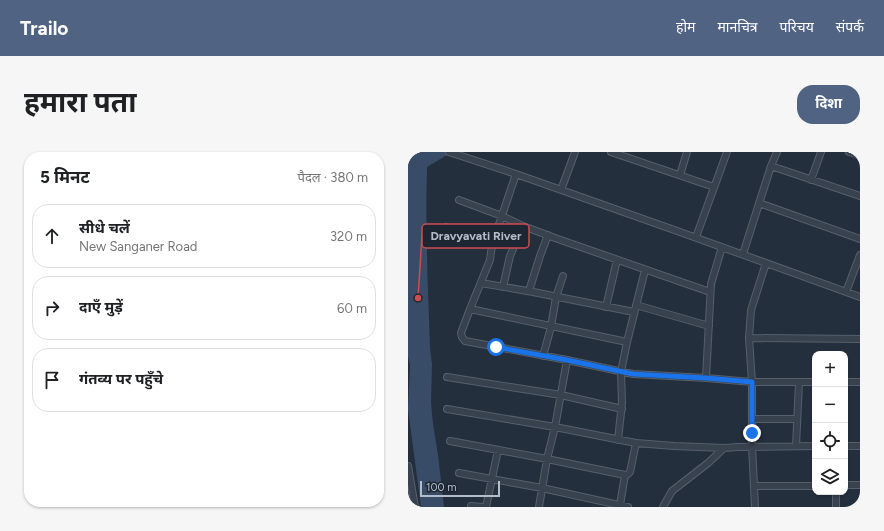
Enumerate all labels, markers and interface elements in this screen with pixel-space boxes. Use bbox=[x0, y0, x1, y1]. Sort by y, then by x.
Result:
text: Trailo bbox=[20, 17, 68, 40]
text: होम bbox=[676, 19, 695, 36]
text: मानचित्र bbox=[717, 19, 758, 36]
text: परिचय bbox=[780, 19, 814, 36]
text: संपर्क bbox=[836, 19, 864, 36]
text: हमारा पता bbox=[24, 85, 136, 119]
button: दिशा bbox=[797, 85, 860, 124]
text: 5 मिनट bbox=[40, 167, 90, 187]
text: पैदल · 380 m bbox=[298, 170, 368, 185]
text: सीधे चलें bbox=[79, 219, 130, 237]
callout: Dravyavati River bbox=[422, 224, 529, 248]
icon: ahead bbox=[41, 225, 63, 247]
text: 320 m bbox=[330, 229, 367, 244]
text: Dravyavati River bbox=[430, 229, 522, 243]
text: New Sanganer Road bbox=[79, 239, 197, 254]
icon: right bbox=[41, 297, 63, 319]
text: दाएँ मुड़ें bbox=[79, 298, 123, 316]
text: 60 m bbox=[337, 301, 367, 316]
route start bbox=[487, 338, 505, 356]
map controls bbox=[812, 351, 848, 495]
button: + bbox=[812, 351, 848, 387]
icon: arrive bbox=[41, 369, 63, 391]
text: गंतव्य पर पहुँचे bbox=[79, 370, 163, 388]
button: − bbox=[812, 387, 848, 423]
button: locate bbox=[812, 423, 848, 459]
route end bbox=[743, 424, 761, 442]
button: layers bbox=[812, 459, 848, 495]
scale bar bbox=[420, 479, 500, 498]
text: 100 m bbox=[426, 481, 457, 494]

